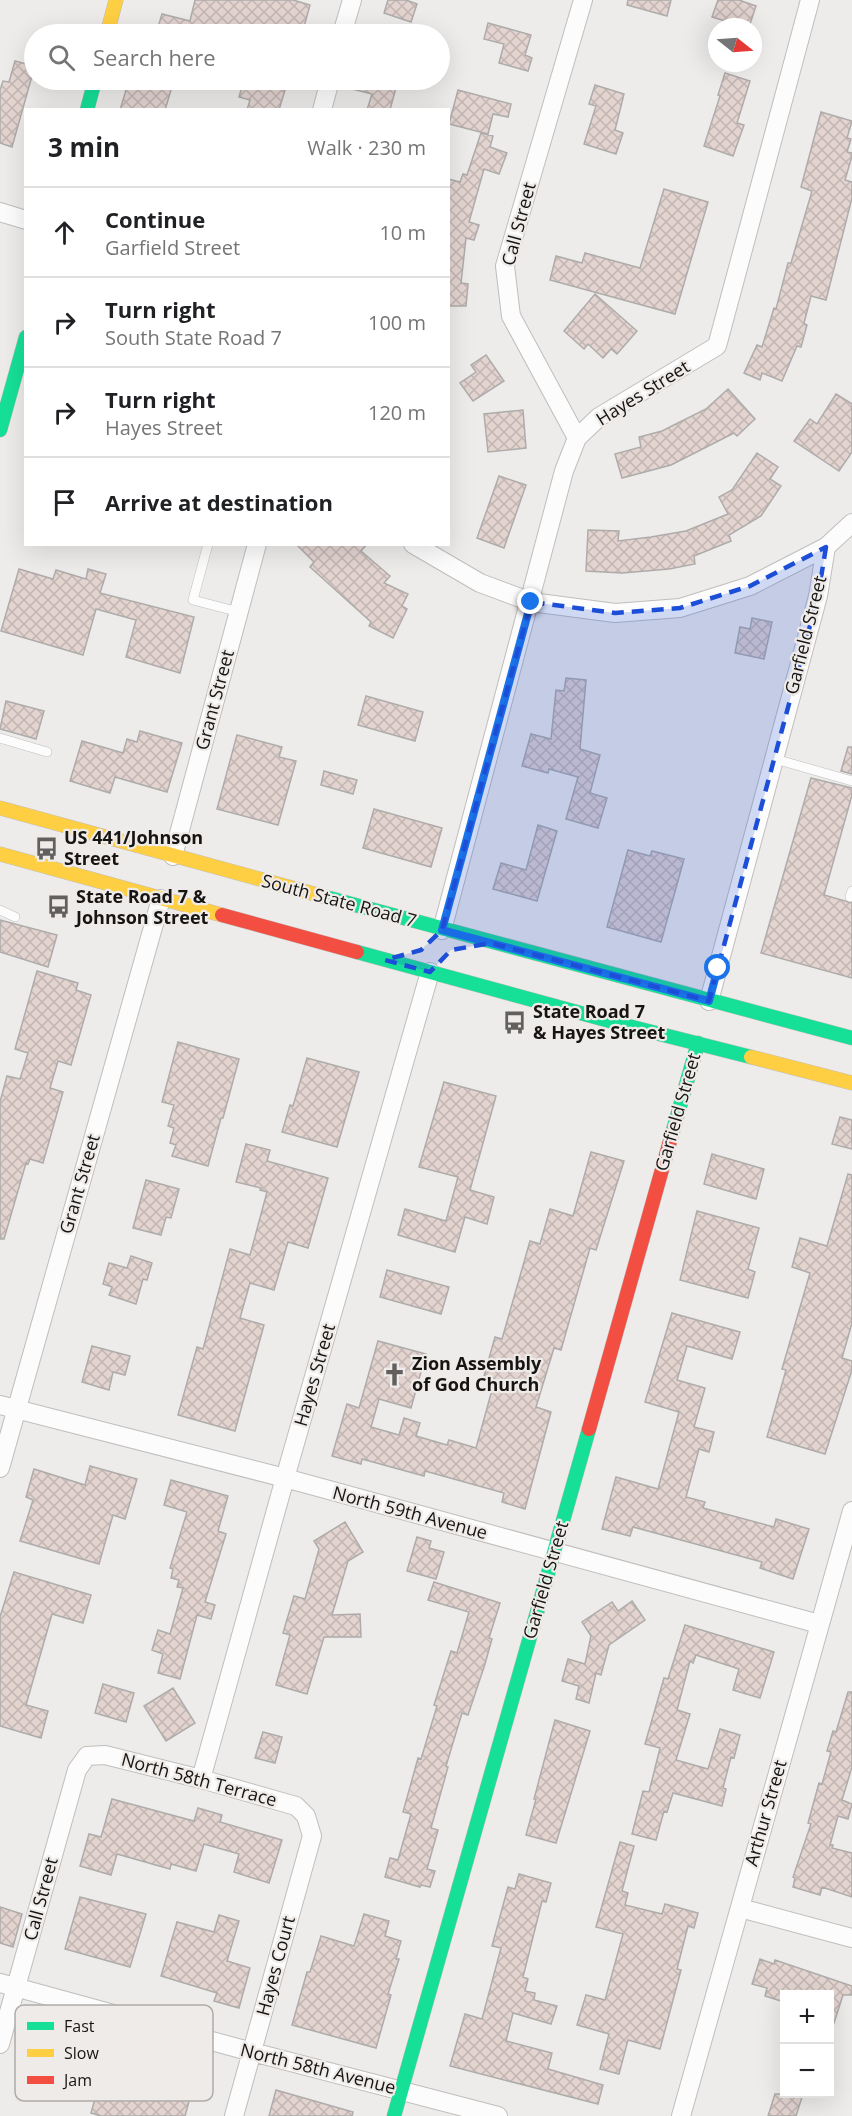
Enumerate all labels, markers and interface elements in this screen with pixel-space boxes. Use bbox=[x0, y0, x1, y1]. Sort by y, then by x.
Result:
north arrow bbox=[708, 18, 762, 72]
search box bbox=[24, 24, 450, 90]
icon: search bbox=[45, 41, 78, 74]
text: Search here bbox=[93, 42, 216, 72]
text: 3 min bbox=[48, 129, 120, 165]
text: Walk · 230 m bbox=[307, 134, 426, 161]
street label: Call Street bbox=[495, 179, 541, 268]
text: Continue bbox=[105, 204, 205, 234]
icon: ahead bbox=[48, 216, 81, 249]
text: 10 m bbox=[379, 219, 426, 246]
text: Garfield Street bbox=[105, 234, 240, 261]
text: Turn right bbox=[105, 294, 216, 324]
icon: right bbox=[48, 306, 81, 339]
text: 100 m bbox=[368, 309, 426, 336]
text: South State Road 7 bbox=[105, 324, 282, 351]
street label: Hayes Street bbox=[591, 354, 694, 430]
text: Turn right bbox=[105, 384, 216, 414]
icon: right bbox=[48, 396, 81, 429]
text: 120 m bbox=[368, 399, 426, 426]
text: Hayes Street bbox=[105, 414, 223, 441]
icon: arrive bbox=[48, 486, 81, 519]
text: Arrive at destination bbox=[105, 487, 333, 517]
street label: Garfield Street bbox=[779, 573, 831, 697]
route end bbox=[517, 588, 543, 614]
street label: Grant Street bbox=[189, 647, 239, 753]
place label: US 441/Johnson Street bbox=[64, 825, 203, 870]
bus stop icon: US 441/Johnson Street bbox=[33, 835, 59, 861]
street label: South State Road 7 bbox=[259, 868, 419, 932]
place label: State Road 7 & Johnson Street bbox=[74, 884, 209, 929]
bus stop icon: State Road 7 & Johnson Street bbox=[45, 894, 71, 920]
route start bbox=[704, 954, 730, 980]
place label: State Road 7 & Hayes Street bbox=[533, 999, 665, 1044]
bus stop icon: State Road 7 & Hayes Street bbox=[502, 1009, 528, 1035]
street label: Garfield Street bbox=[649, 1050, 705, 1174]
street label: Grant Street bbox=[53, 1131, 105, 1236]
street label: Hayes Street bbox=[288, 1320, 340, 1429]
place label: Zion Assembly of God Church bbox=[412, 1351, 542, 1396]
church icon: Zion Assembly of God Church bbox=[381, 1361, 407, 1387]
street label: North 59th Avenue bbox=[330, 1480, 490, 1544]
street label: Garfield Street bbox=[517, 1518, 573, 1642]
street label: North 58th Terrace bbox=[119, 1747, 280, 1811]
street label: Arthur Street bbox=[738, 1757, 792, 1869]
street label: Call Street bbox=[17, 1854, 63, 1943]
street label: Hayes Court bbox=[250, 1913, 300, 2018]
map controls bbox=[780, 1990, 834, 2098]
button: + bbox=[780, 1990, 834, 2044]
legend bbox=[15, 2005, 213, 2101]
text: Fast bbox=[64, 2015, 95, 2037]
street label: North 58th Avenue bbox=[238, 2037, 398, 2099]
text: Slow bbox=[64, 2042, 99, 2064]
button: − bbox=[780, 2044, 834, 2098]
text: Jam bbox=[62, 2069, 92, 2091]

